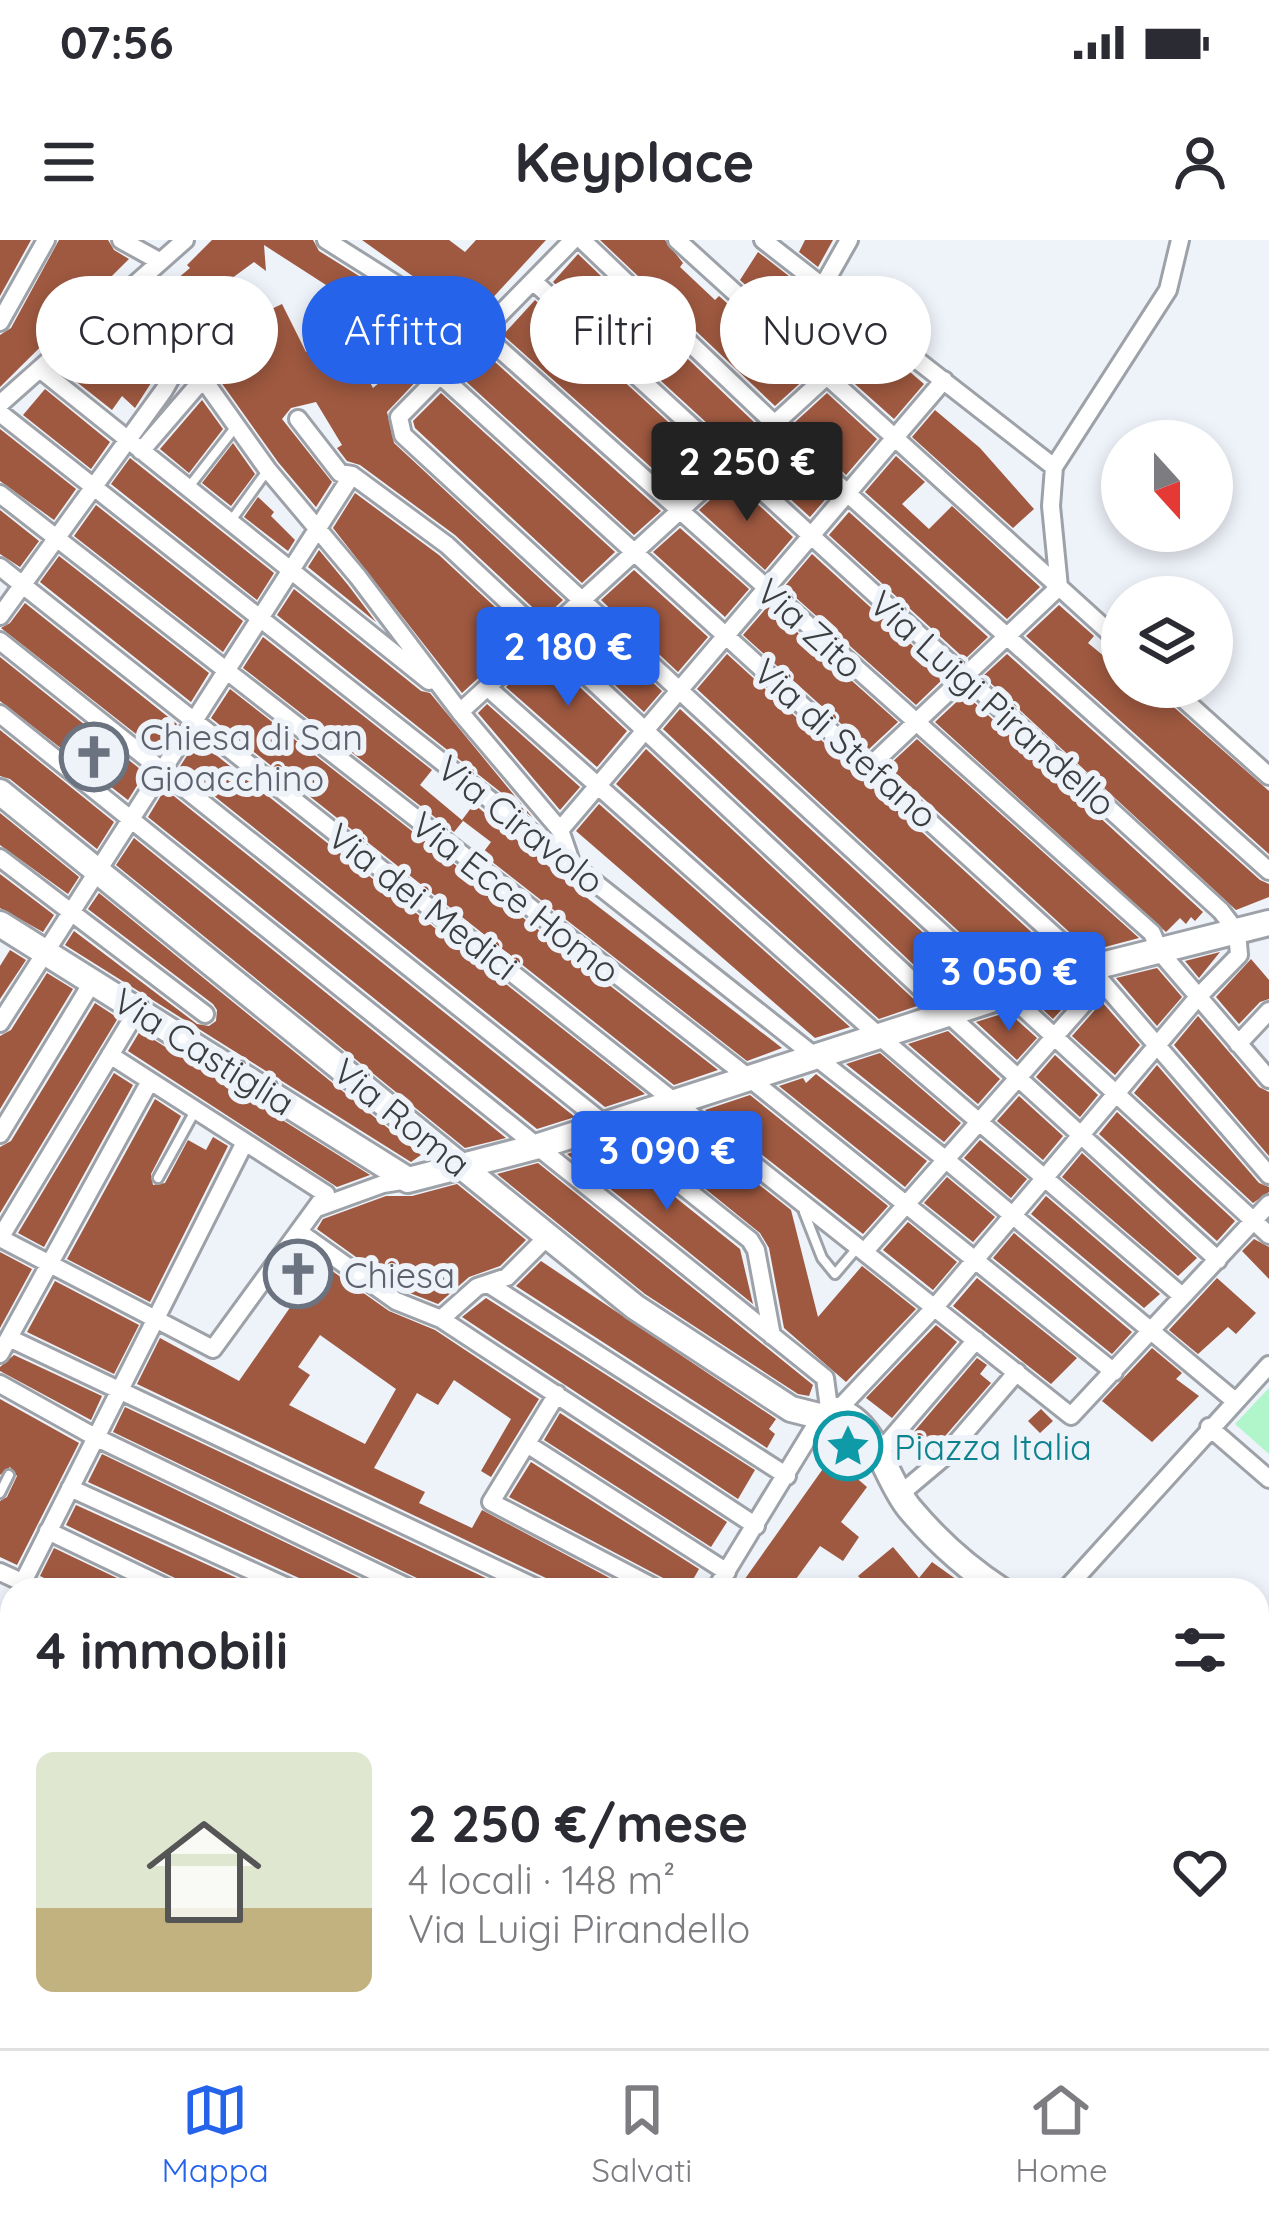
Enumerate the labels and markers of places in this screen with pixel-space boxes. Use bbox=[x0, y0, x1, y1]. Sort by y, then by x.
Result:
pin: 2 250 € bbox=[636, 422, 858, 524]
pin: 2 180 € bbox=[457, 607, 679, 709]
place label: Chiesa di San Gioacchino bbox=[140, 714, 363, 800]
church icon: Chiesa di San Gioacchino bbox=[59, 722, 129, 792]
pin: 3 050 € bbox=[898, 932, 1120, 1034]
pin: 3 090 € bbox=[556, 1111, 778, 1213]
church icon: Chiesa bbox=[263, 1239, 333, 1309]
place label: Chiesa bbox=[344, 1252, 455, 1297]
place icon: Piazza Italia bbox=[813, 1411, 883, 1481]
place label: Piazza Italia bbox=[894, 1424, 1092, 1469]

